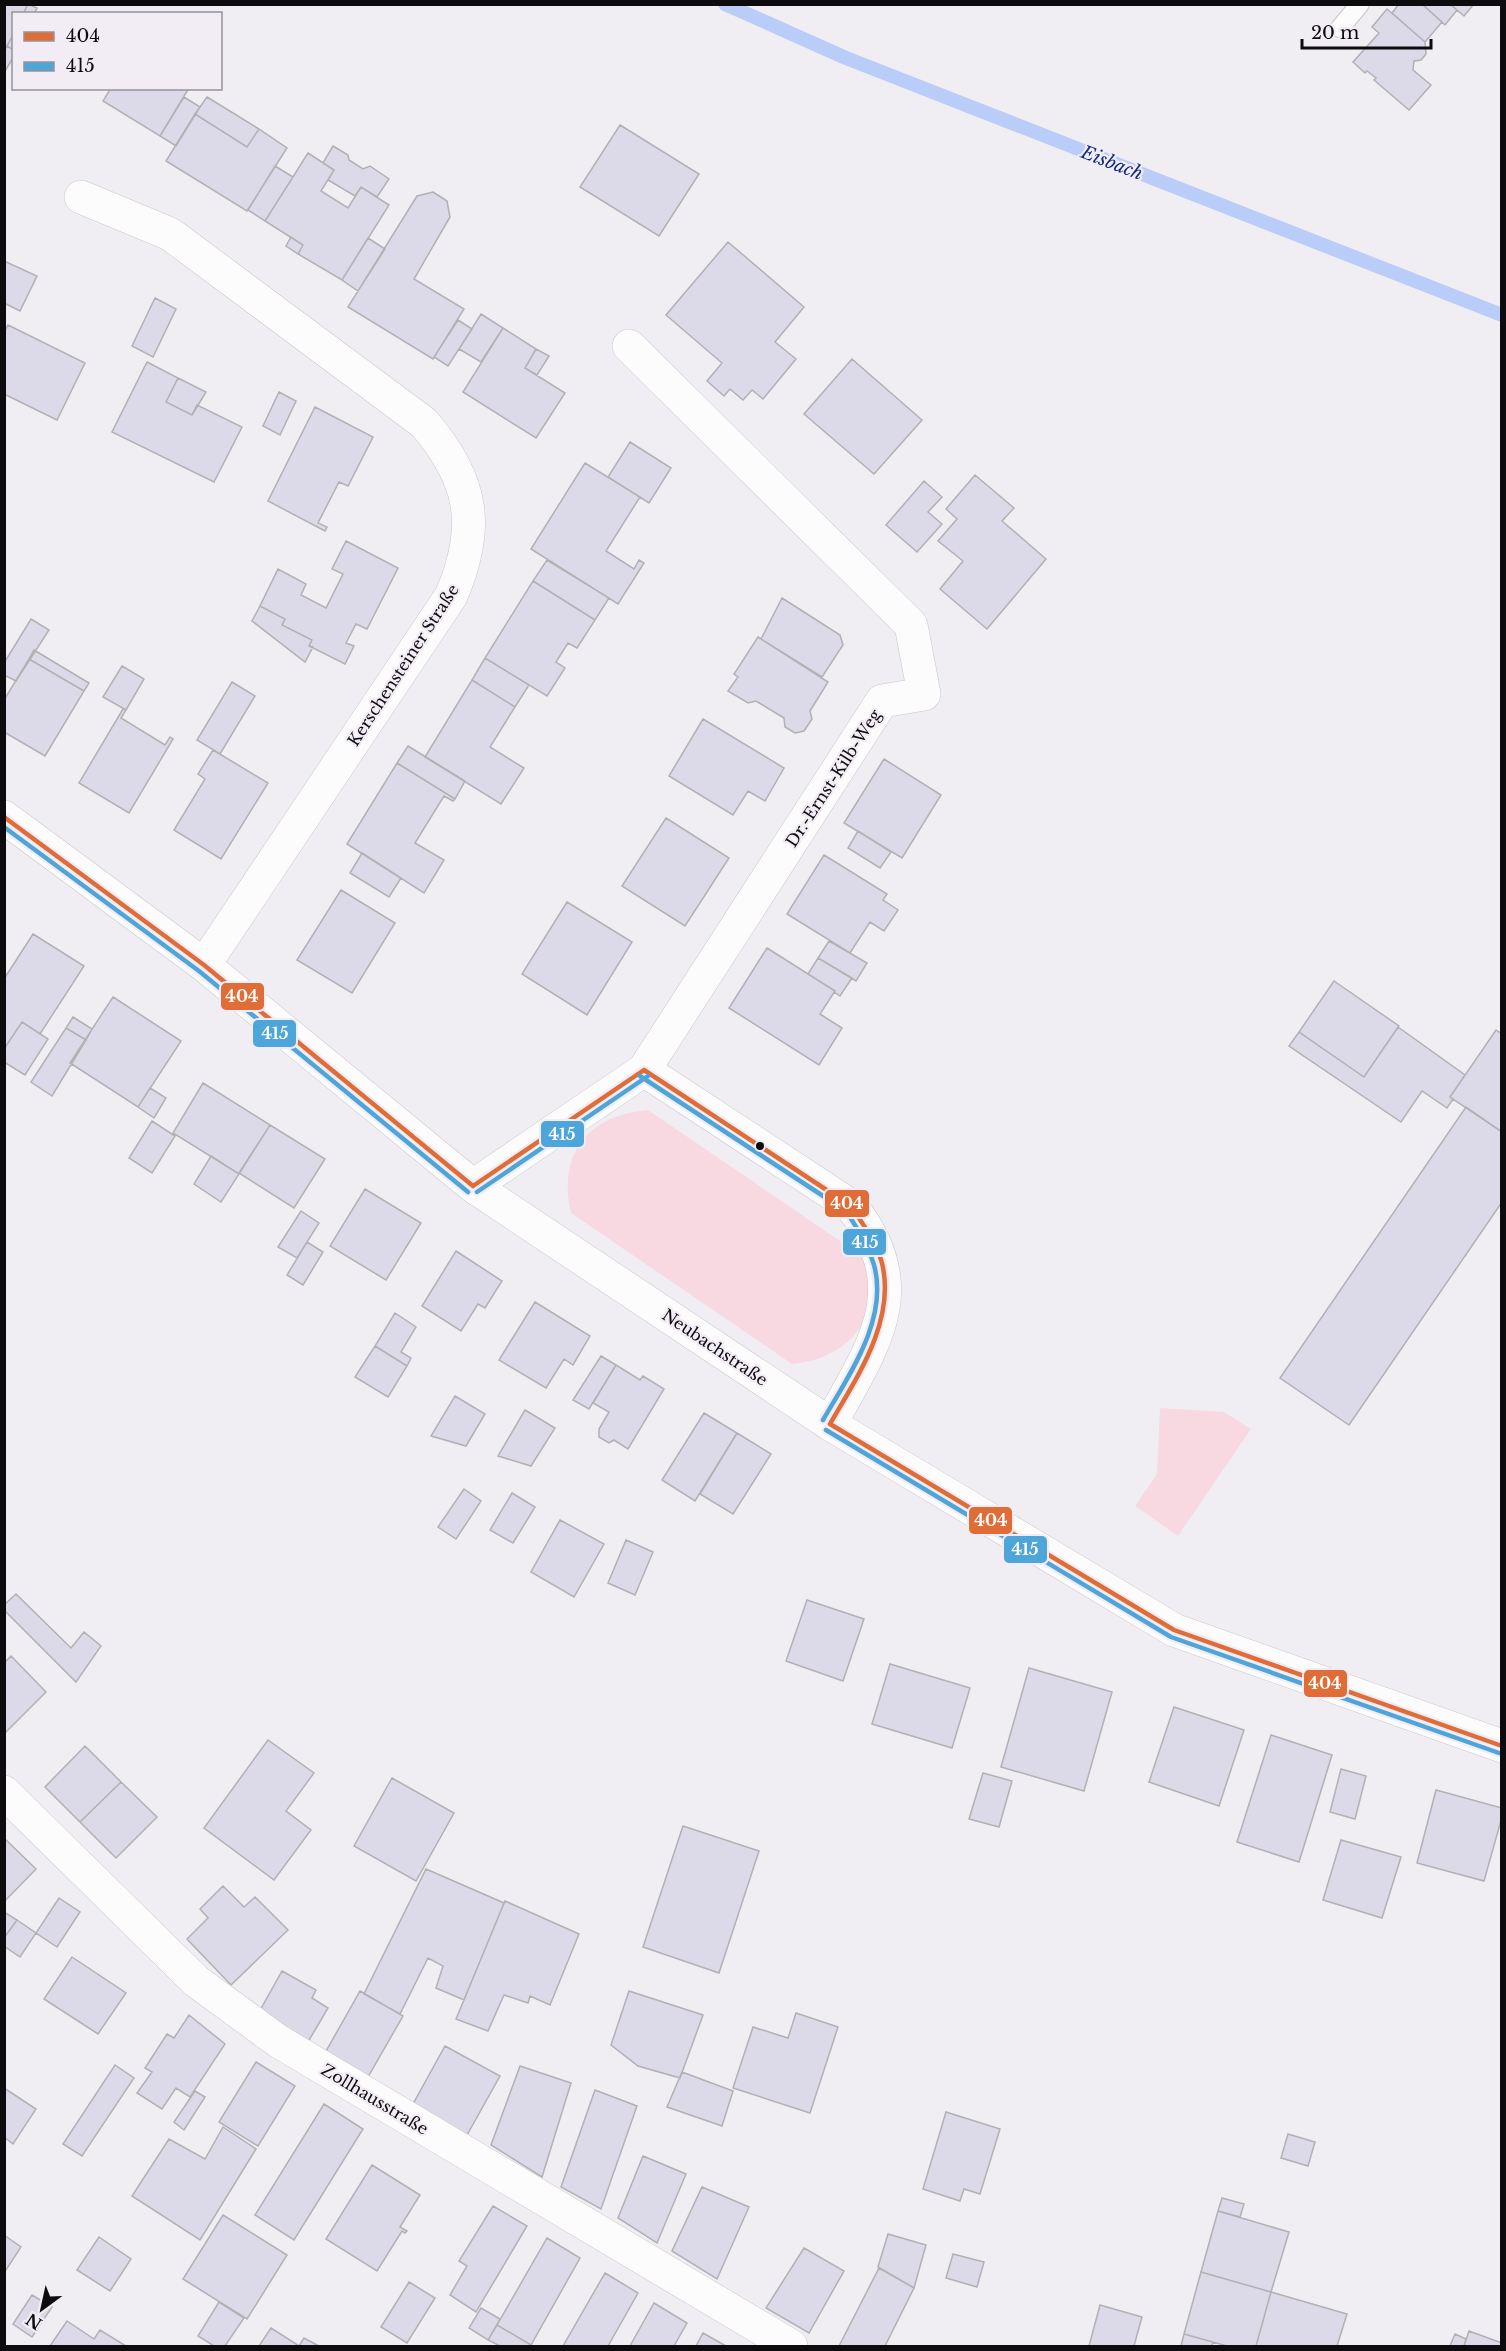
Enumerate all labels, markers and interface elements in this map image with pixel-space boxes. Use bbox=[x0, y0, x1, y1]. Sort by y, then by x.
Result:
legend bbox=[12, 12, 222, 90]
scale bar bbox=[1302, 12, 1431, 50]
text: 20 m bbox=[1311, 22, 1359, 44]
text: 404 bbox=[66, 25, 100, 47]
text: 415 bbox=[66, 55, 95, 77]
water label: Eisbach bbox=[1077, 141, 1146, 185]
street label: Kerschensteiner Straße bbox=[343, 580, 463, 750]
street label: Dr.-Ernst-Kilb-Weg bbox=[781, 705, 885, 851]
line badge: 404 bbox=[220, 982, 265, 1011]
text: 404 bbox=[225, 986, 259, 1006]
line badge: 415 bbox=[252, 1019, 297, 1048]
text: 415 bbox=[261, 1023, 289, 1043]
line badge: 415 bbox=[540, 1120, 585, 1148]
text: 415 bbox=[548, 1124, 576, 1144]
unlabelled marker bbox=[754, 1140, 766, 1152]
line badge: 404 bbox=[824, 1189, 870, 1218]
text: 404 bbox=[830, 1193, 864, 1213]
line badge: 415 bbox=[842, 1228, 887, 1256]
text: 415 bbox=[851, 1232, 879, 1252]
street label: Neubachstraße bbox=[659, 1304, 771, 1390]
line badge: 404 bbox=[968, 1506, 1013, 1535]
text: 404 bbox=[974, 1510, 1008, 1530]
line badge: 415 bbox=[1003, 1535, 1048, 1564]
text: 415 bbox=[1011, 1539, 1039, 1559]
line badge: 404 bbox=[1303, 1669, 1348, 1698]
text: 404 bbox=[1308, 1673, 1342, 1693]
street label: Zollhausstraße bbox=[318, 2059, 432, 2139]
north arrow bbox=[12, 2279, 72, 2339]
text: N bbox=[22, 2309, 46, 2334]

